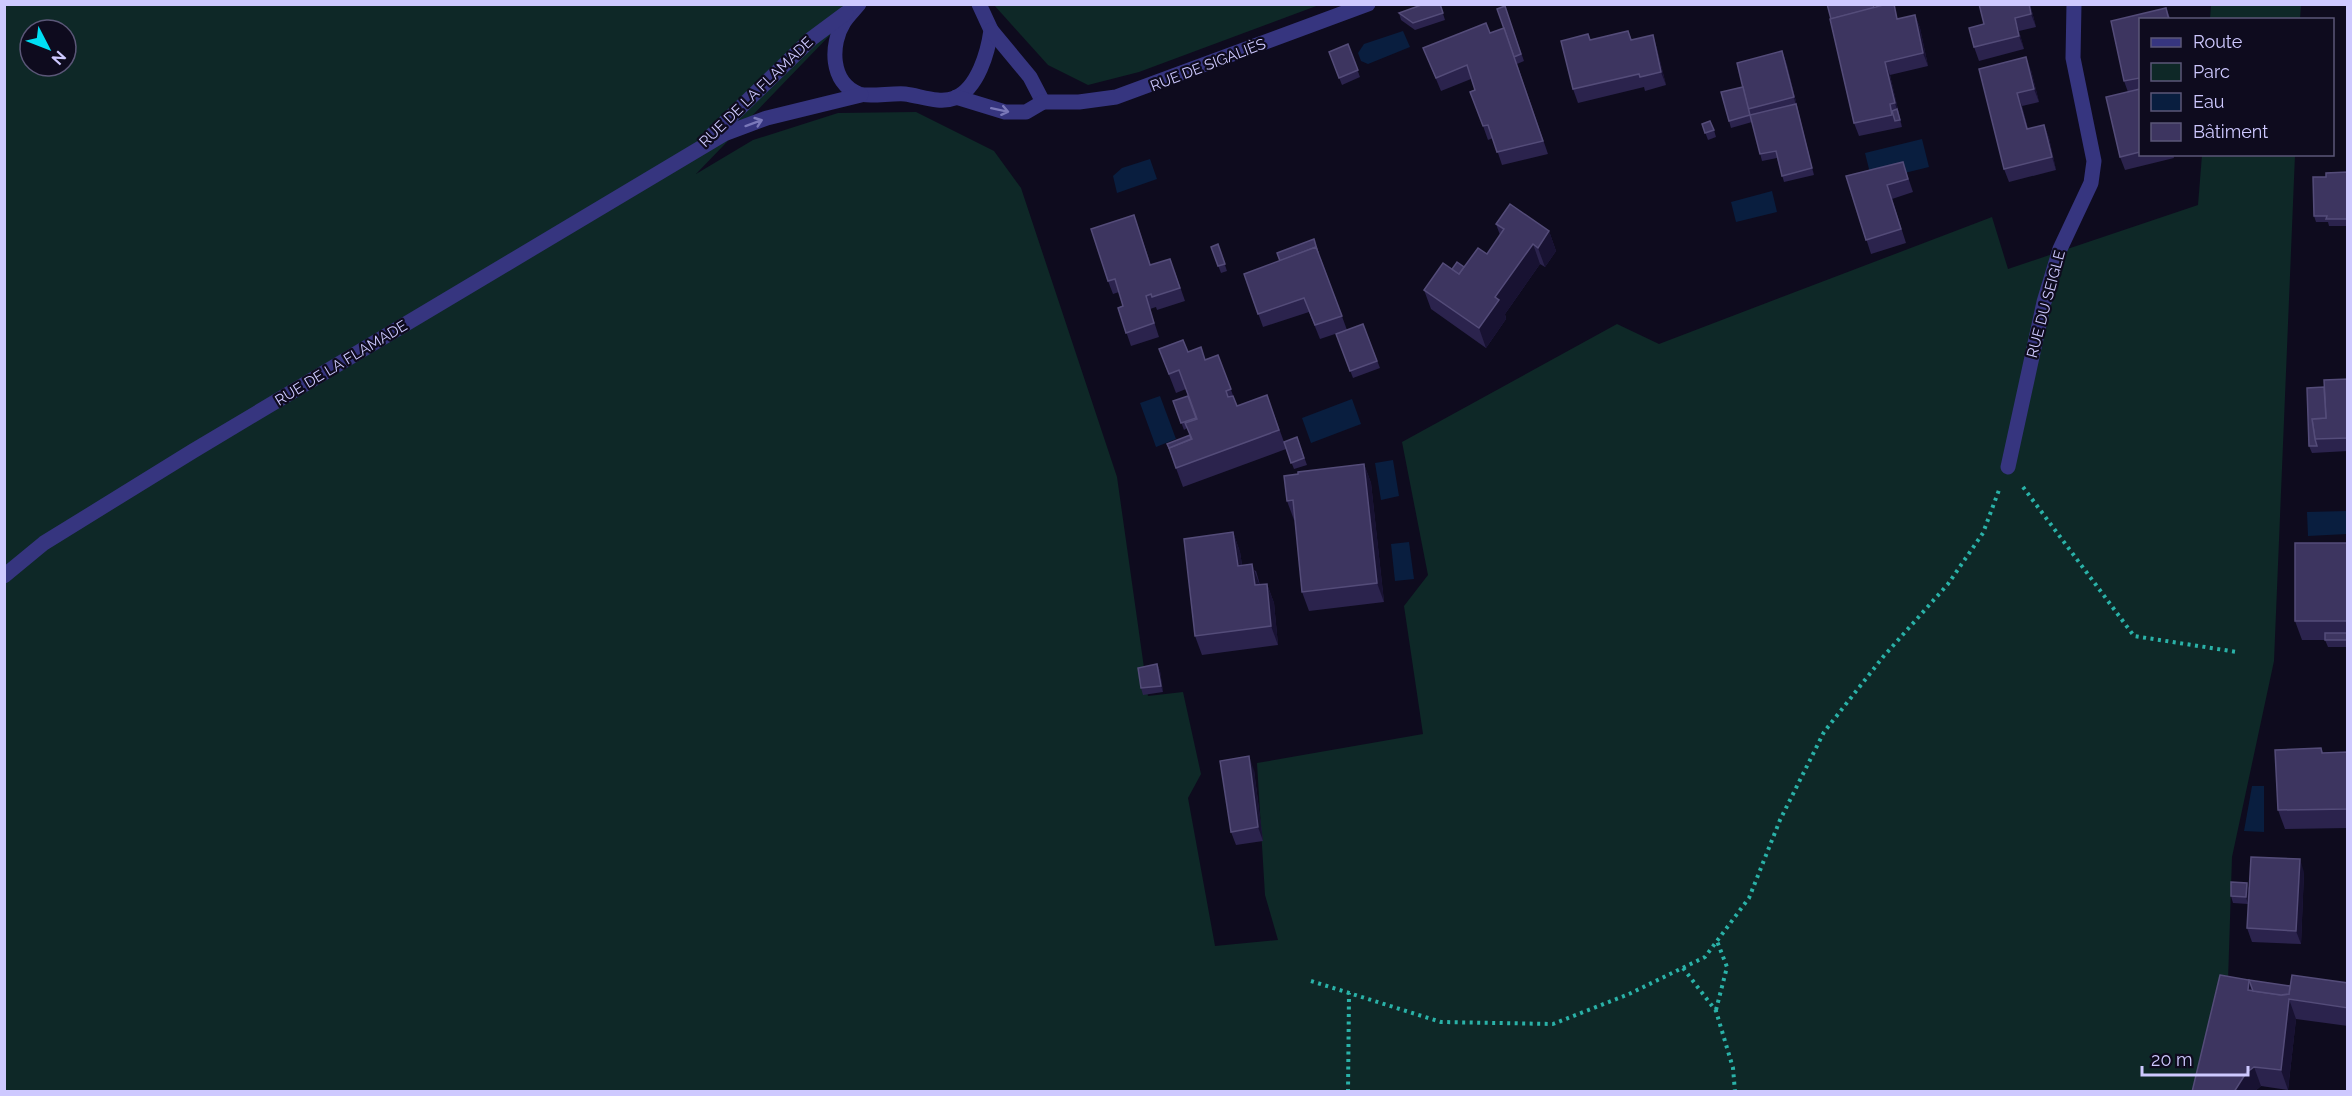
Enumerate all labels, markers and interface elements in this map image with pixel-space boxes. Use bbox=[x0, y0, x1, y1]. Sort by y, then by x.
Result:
north arrow bbox=[18, 18, 78, 78]
legend bbox=[2139, 18, 2334, 156]
text: Route bbox=[2193, 31, 2243, 52]
street label: RUE DE LA FLAMADE bbox=[695, 33, 817, 151]
street label: RUE DE SIGALIÈS bbox=[1148, 35, 1268, 95]
text: N bbox=[48, 47, 70, 69]
text: Parc bbox=[2193, 61, 2230, 82]
text: Eau bbox=[2193, 91, 2224, 112]
one-way arrow bbox=[991, 104, 1010, 116]
one-way arrow bbox=[744, 117, 763, 128]
text: Bâtiment bbox=[2193, 121, 2268, 142]
street label: RUE DU SEIGLE bbox=[2023, 248, 2069, 360]
street label: RUE DE LA FLAMADE bbox=[272, 316, 410, 410]
scale bar bbox=[2142, 1039, 2248, 1077]
text: 20 m bbox=[2151, 1049, 2193, 1070]

